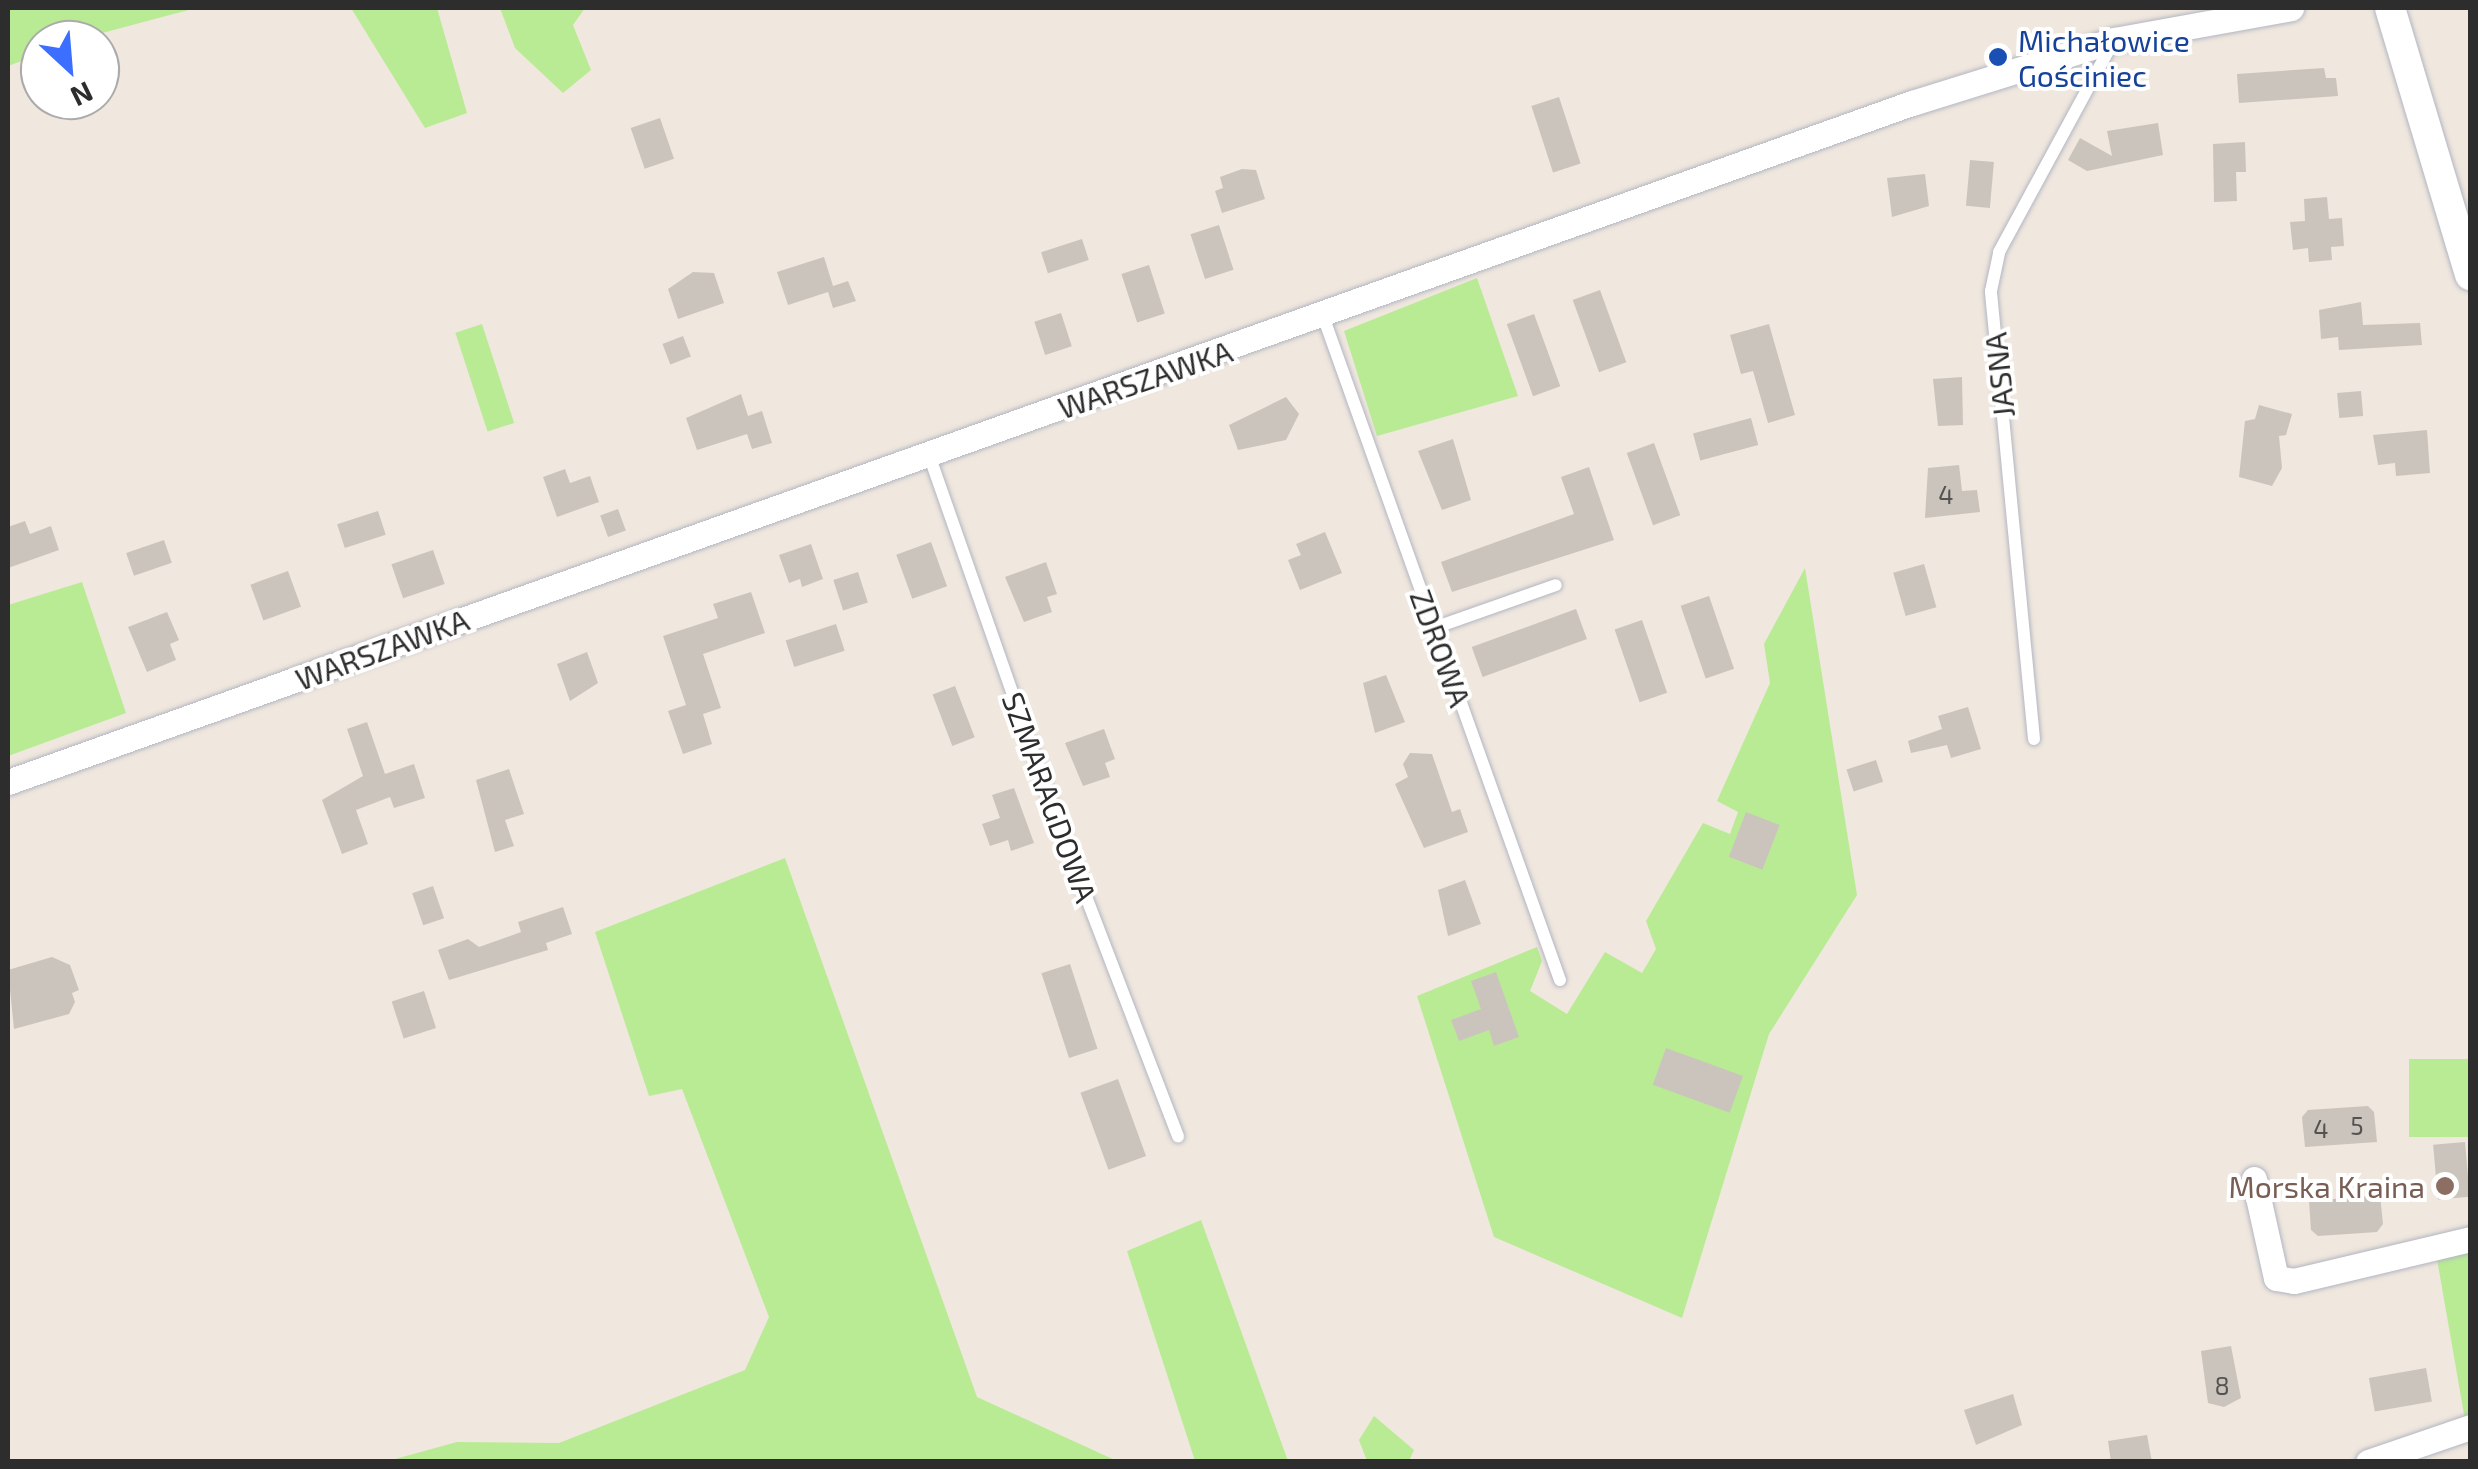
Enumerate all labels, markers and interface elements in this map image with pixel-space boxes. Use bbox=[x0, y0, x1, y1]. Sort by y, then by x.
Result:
north arrow bbox=[20, 20, 120, 120]
place label: Michałowice Gościniec bbox=[2018, 22, 2190, 92]
marker: Michałowice Gościniec bbox=[1987, 46, 2009, 68]
text: N bbox=[66, 75, 99, 115]
street label: JASNA bbox=[1977, 331, 2021, 419]
street label: WARSZAWKA bbox=[1053, 332, 1237, 426]
house number: 4 bbox=[1938, 479, 1954, 509]
street label: ZDROWA bbox=[1403, 585, 1479, 711]
street label: WARSZAWKA bbox=[291, 601, 473, 697]
street label: SZMARAGDOWA bbox=[995, 687, 1105, 907]
house number: 5 bbox=[2350, 1110, 2364, 1140]
house number: 4 bbox=[2313, 1113, 2329, 1143]
place label: Morska Kraina bbox=[2228, 1168, 2425, 1204]
marker: Morska Kraina bbox=[2434, 1175, 2456, 1197]
house number: 8 bbox=[2214, 1370, 2230, 1400]

